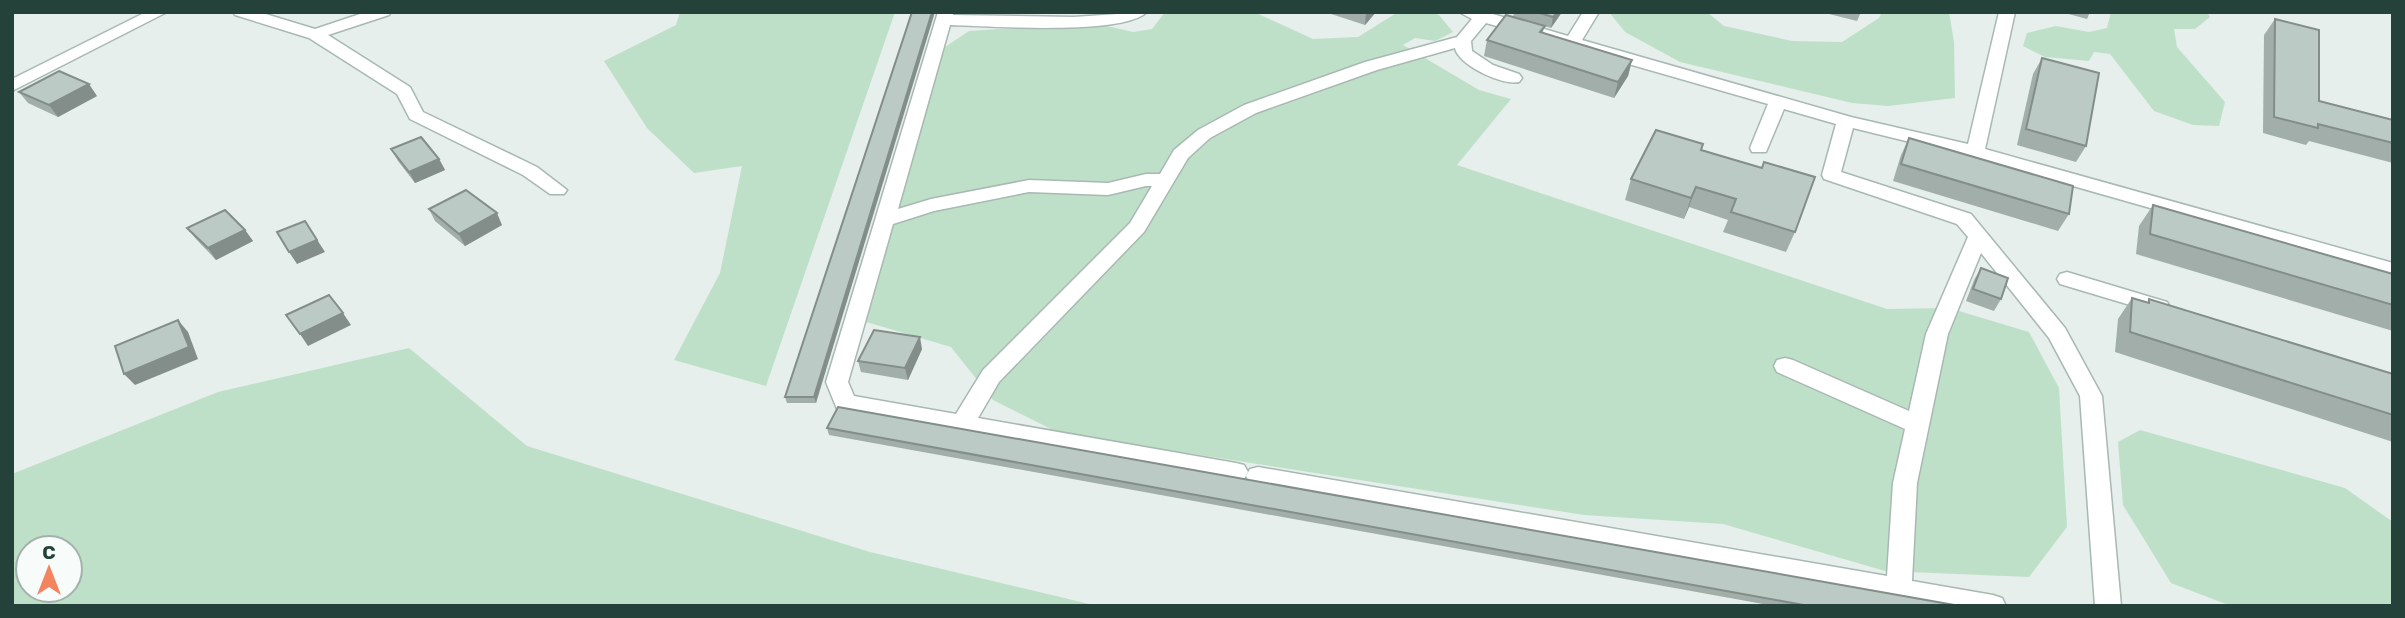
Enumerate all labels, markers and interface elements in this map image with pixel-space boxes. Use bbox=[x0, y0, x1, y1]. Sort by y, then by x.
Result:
north arrow bbox=[14, 534, 84, 604]
text: С bbox=[42, 541, 56, 564]

